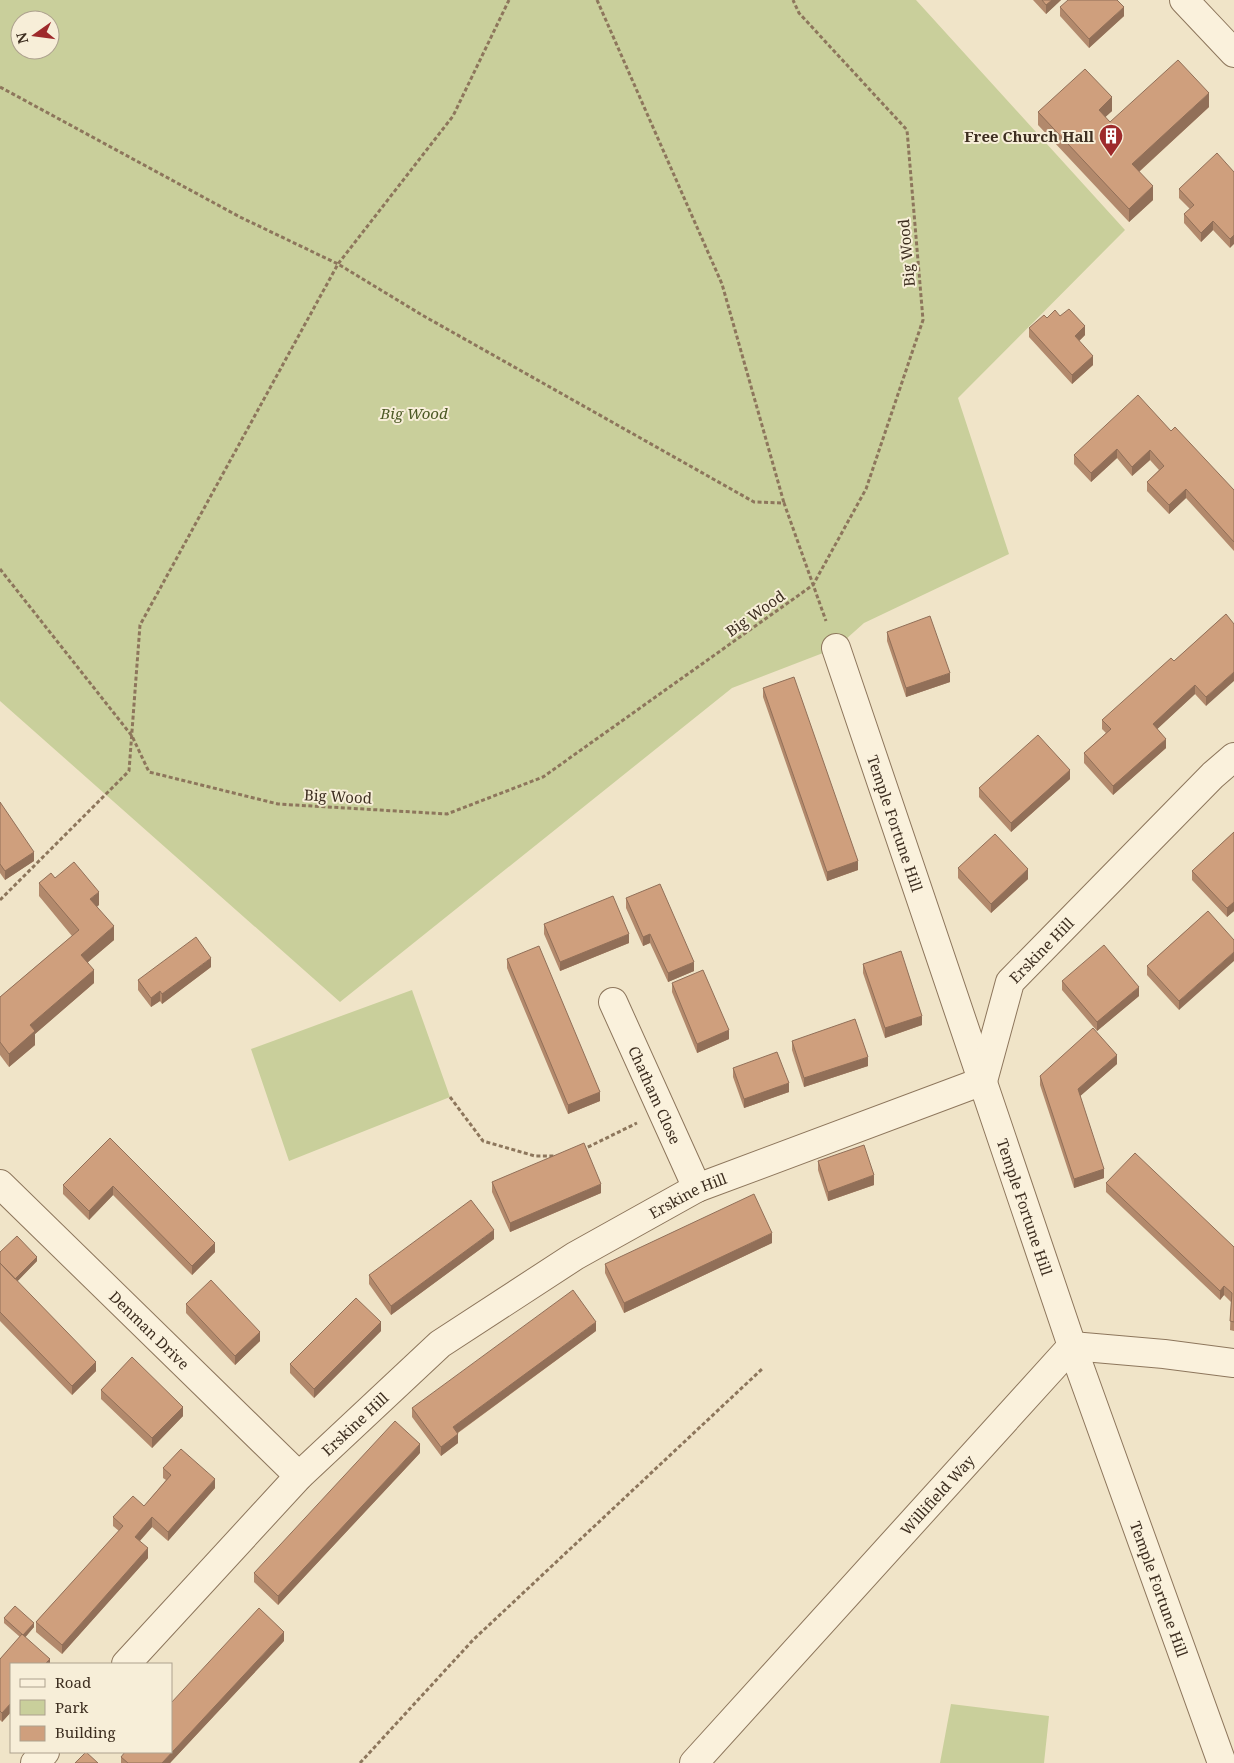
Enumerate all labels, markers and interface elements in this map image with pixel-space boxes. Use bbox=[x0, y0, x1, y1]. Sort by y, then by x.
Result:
north arrow bbox=[10, 10, 60, 60]
text: N bbox=[11, 31, 32, 46]
building icon: Free Church Hall bbox=[1098, 123, 1124, 157]
place label: Free Church Hall bbox=[964, 126, 1095, 146]
street label: Big Wood bbox=[893, 218, 919, 288]
park label: Big Wood bbox=[379, 403, 448, 423]
street label: Big Wood bbox=[721, 585, 789, 641]
street label: Temple Fortune Hill bbox=[863, 752, 928, 894]
street label: Big Wood bbox=[304, 784, 372, 808]
street label: Erskine Hill bbox=[1005, 913, 1078, 987]
street label: Chatham Close bbox=[624, 1043, 686, 1147]
street label: Temple Fortune Hill bbox=[993, 1136, 1057, 1278]
street label: Erskine Hill bbox=[645, 1168, 730, 1223]
street label: Denman Drive bbox=[105, 1286, 194, 1374]
street label: Erskine Hill bbox=[317, 1387, 393, 1460]
street label: Willifield Way bbox=[896, 1450, 979, 1539]
street label: Temple Fortune Hill bbox=[1126, 1518, 1193, 1660]
legend bbox=[10, 1663, 172, 1753]
text: Road bbox=[55, 1672, 91, 1692]
text: Park bbox=[55, 1697, 89, 1717]
text: Building bbox=[55, 1722, 116, 1742]

